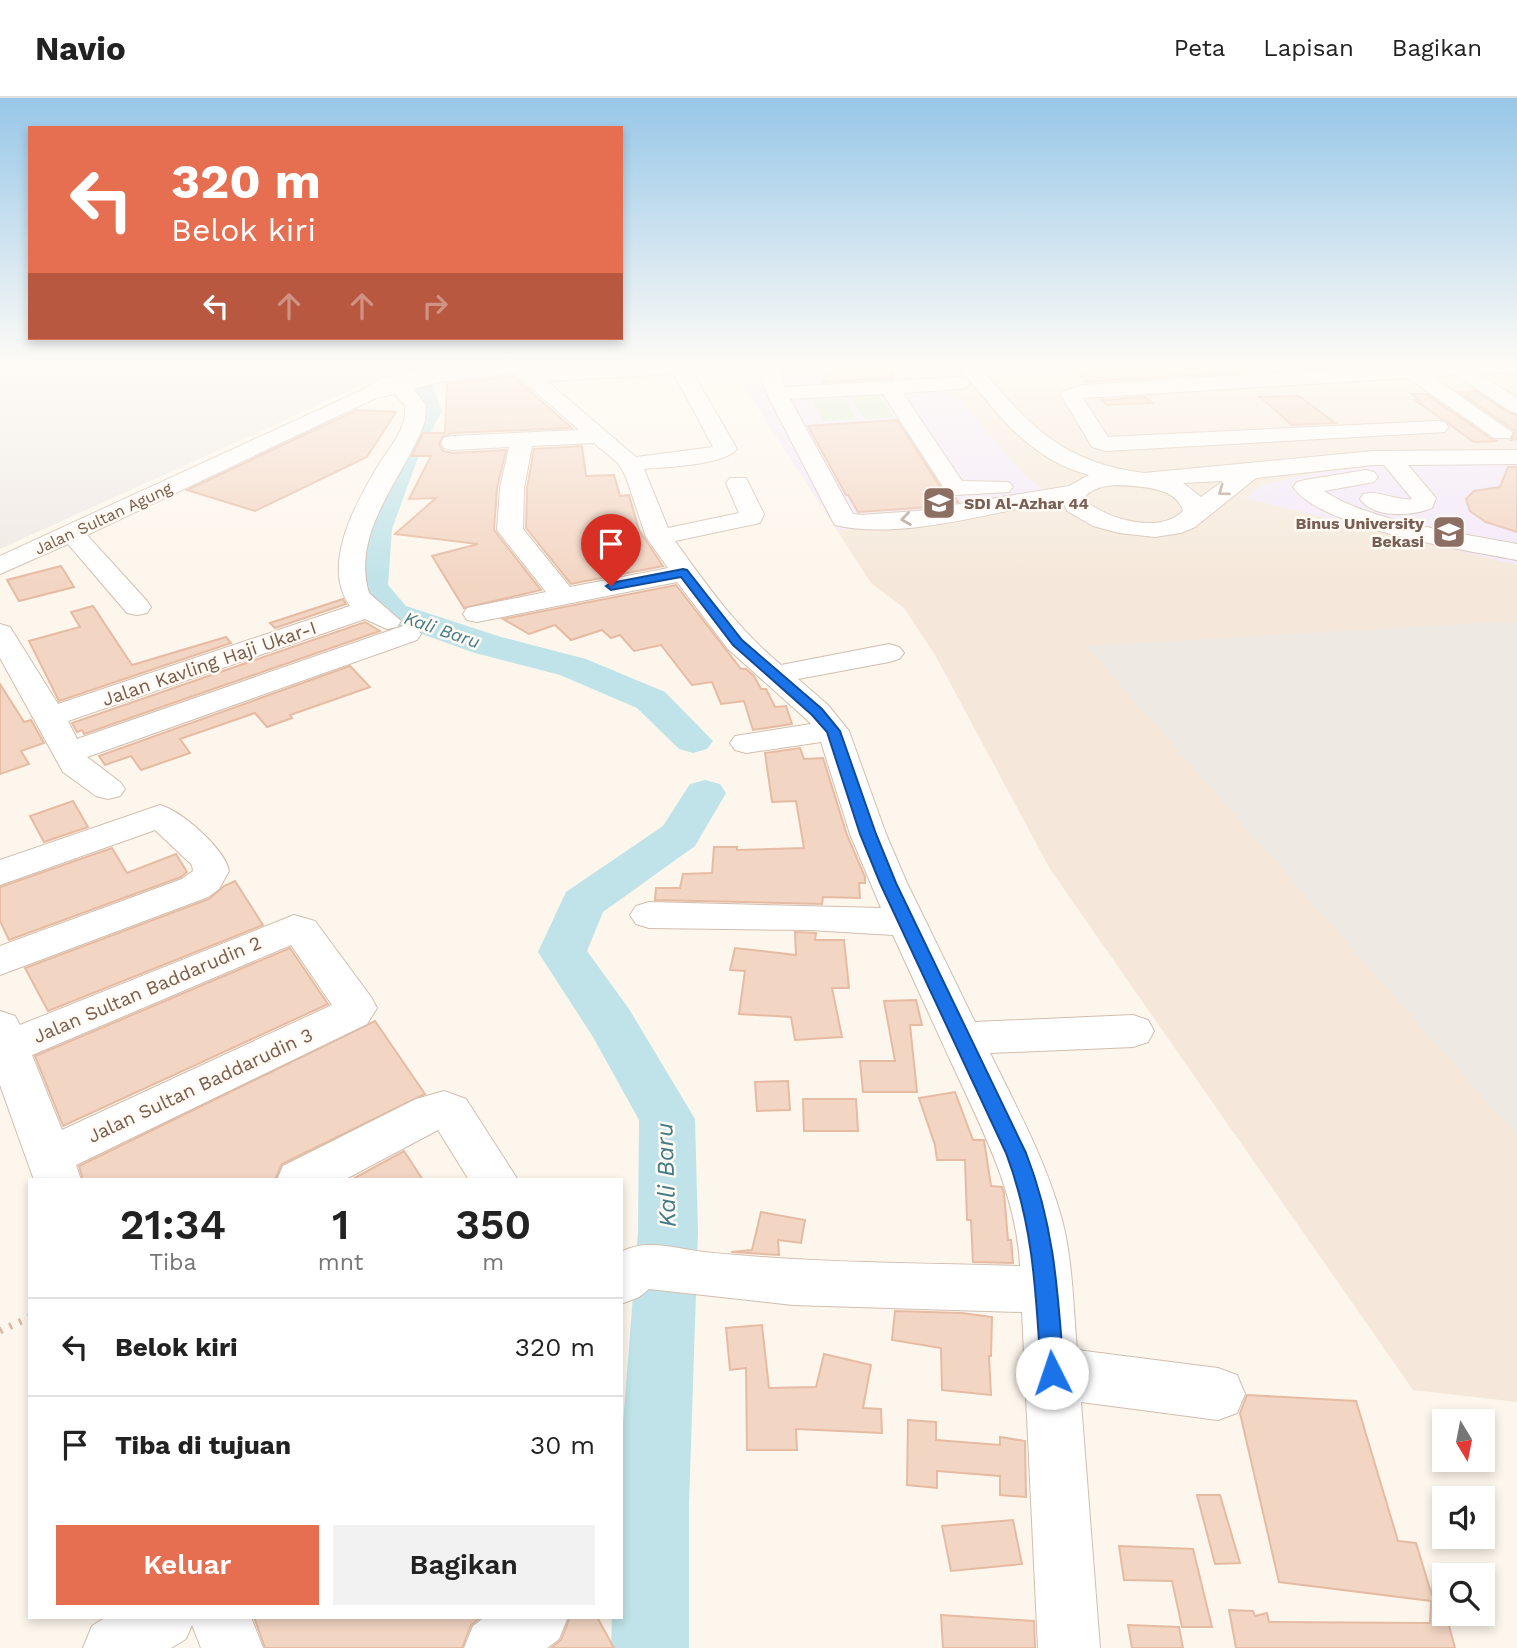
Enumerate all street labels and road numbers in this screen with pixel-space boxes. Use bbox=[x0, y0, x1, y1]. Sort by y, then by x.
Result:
street label: Jalan Sultan Agung bbox=[31, 478, 175, 559]
street label: Jalan Kavling Haji Ukar-I bbox=[99, 616, 319, 711]
street label: Jalan Sultan Baddarudin 2 bbox=[30, 931, 265, 1048]
street label: Jalan Sultan Baddarudin 3 bbox=[84, 1023, 316, 1148]

